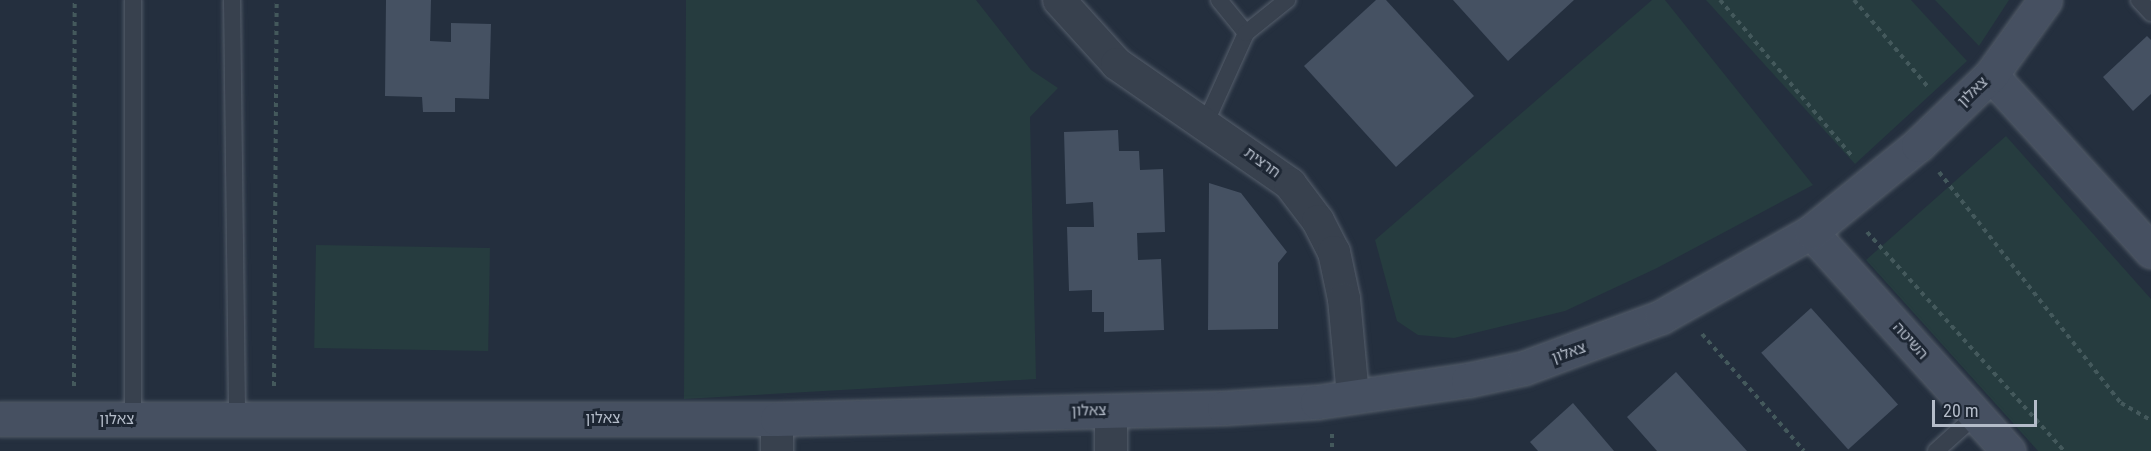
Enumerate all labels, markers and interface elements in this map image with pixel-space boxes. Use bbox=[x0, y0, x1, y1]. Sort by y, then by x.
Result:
street label: צאלון bbox=[1954, 73, 1992, 111]
street label: חרצית bbox=[1240, 144, 1284, 182]
street label: השיטה bbox=[1889, 319, 1931, 363]
street label: צאלון bbox=[1550, 339, 1588, 367]
scale bar bbox=[1935, 388, 2040, 426]
text: 20 m bbox=[1943, 400, 1978, 421]
street label: צאלון bbox=[1071, 402, 1107, 420]
street label: צאלון bbox=[586, 410, 620, 428]
street label: צאלון bbox=[100, 411, 134, 429]

